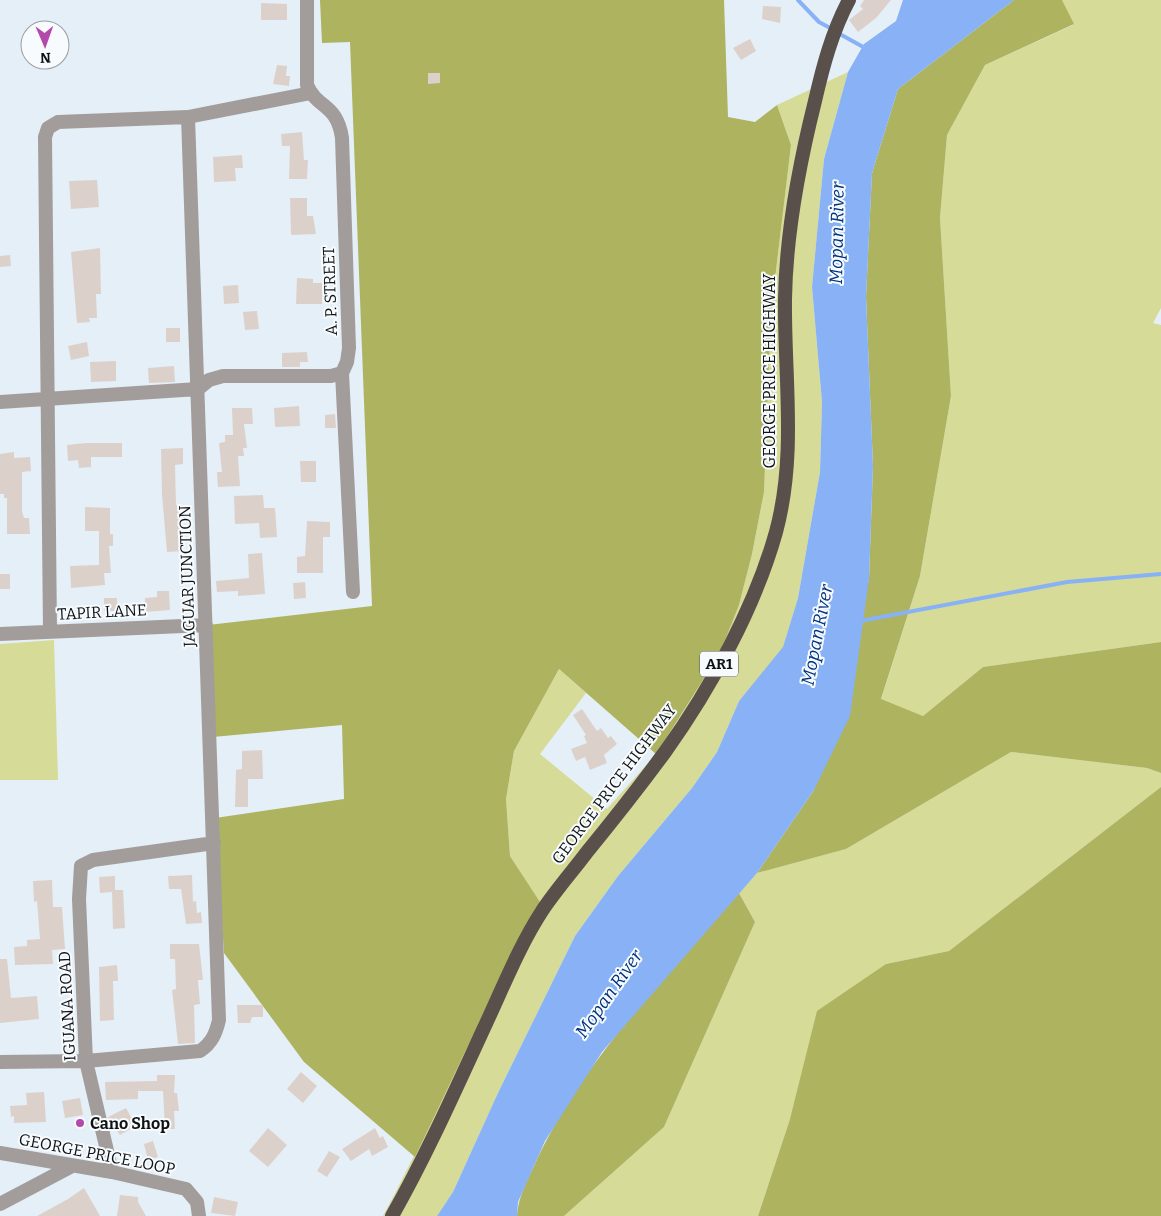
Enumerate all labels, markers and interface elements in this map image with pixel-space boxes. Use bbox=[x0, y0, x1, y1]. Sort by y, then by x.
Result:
north arrow bbox=[20, 20, 70, 70]
text: N bbox=[40, 49, 51, 66]
water label: Mopan River bbox=[825, 181, 849, 284]
street label: A. P. STREET bbox=[319, 246, 341, 336]
street label: GEORGE PRICE HIGHWAY bbox=[760, 273, 779, 468]
street label: JAGUAR JUNCTION bbox=[175, 505, 199, 648]
water label: Mopan River bbox=[796, 582, 838, 687]
street label: TAPIR LANE bbox=[57, 600, 147, 624]
road number: AR1 bbox=[700, 652, 738, 676]
street label: GEORGE PRICE HIGHWAY bbox=[548, 700, 681, 868]
water label: Mopan River bbox=[571, 945, 648, 1042]
street label: IGUANA ROAD bbox=[55, 950, 79, 1062]
place label: Cano Shop bbox=[90, 1114, 170, 1133]
marker: Cano Shop bbox=[74, 1117, 86, 1129]
street label: GEORGE PRICE LOOP bbox=[17, 1130, 177, 1178]

